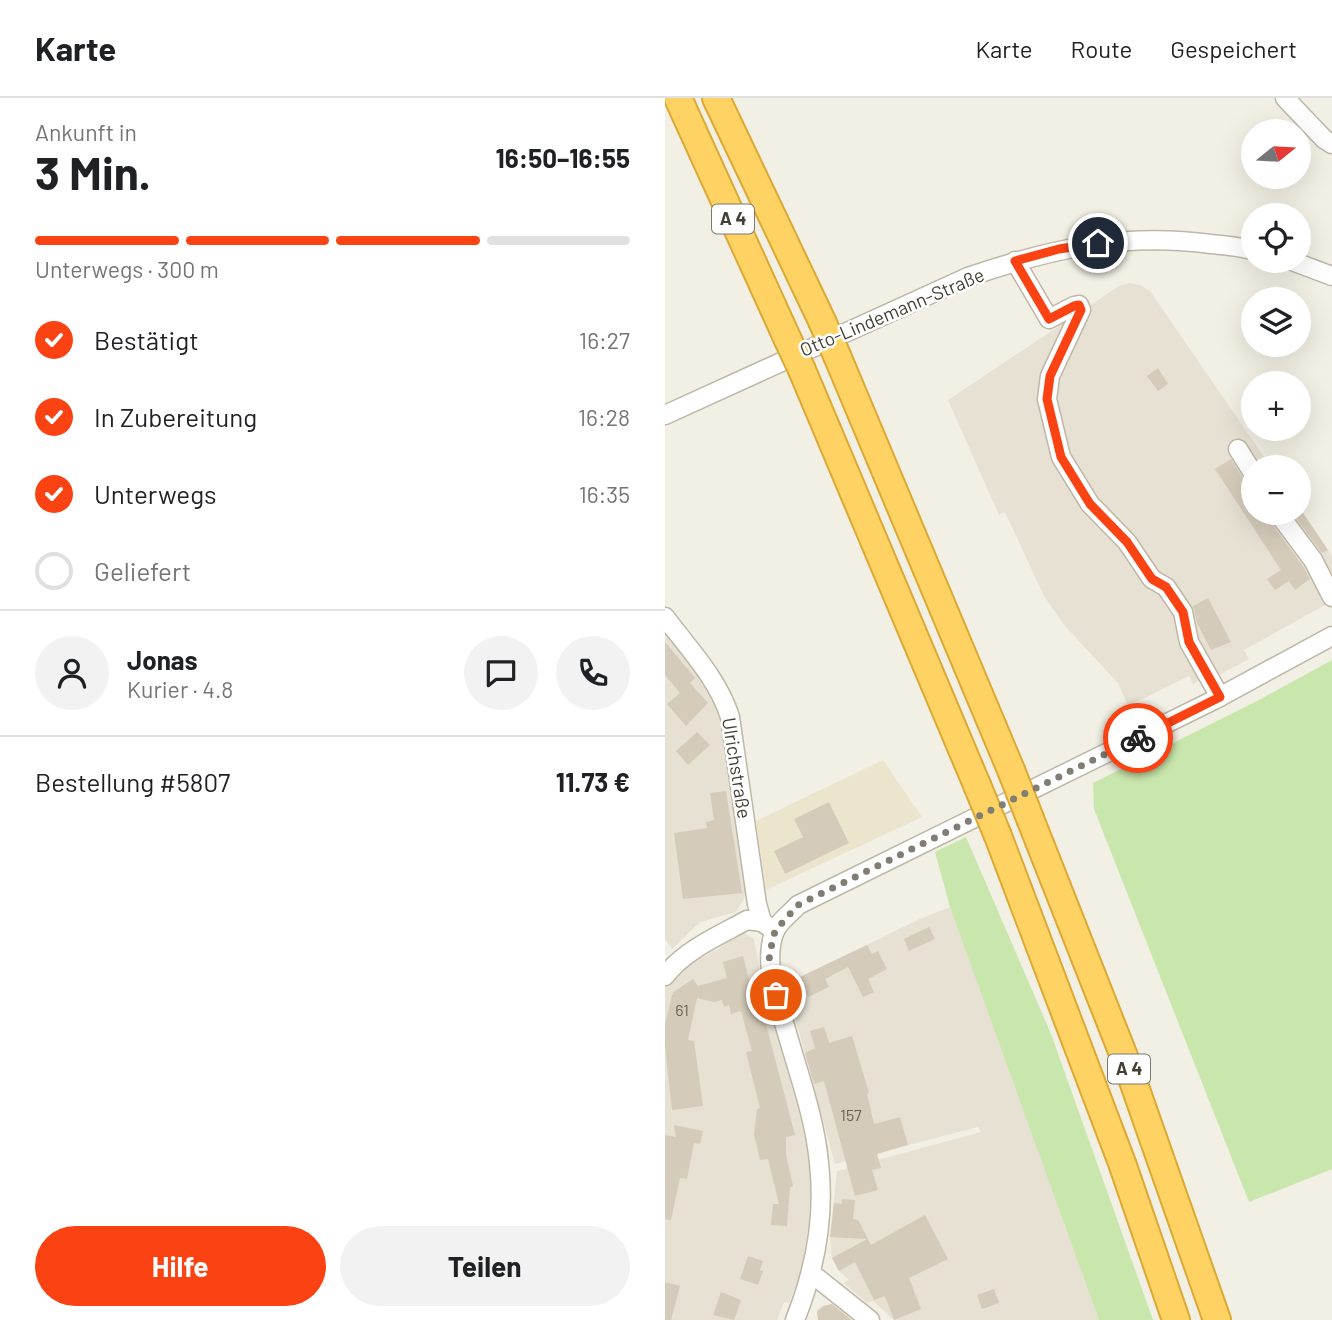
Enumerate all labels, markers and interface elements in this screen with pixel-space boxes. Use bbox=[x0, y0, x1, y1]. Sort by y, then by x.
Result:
text: Karte bbox=[35, 28, 116, 68]
text: Karte bbox=[975, 34, 1033, 63]
text: Route bbox=[1071, 34, 1132, 63]
text: Gespeichert bbox=[1170, 34, 1297, 63]
text: Ankunft in bbox=[35, 118, 137, 146]
north arrow bbox=[1241, 119, 1311, 189]
map controls bbox=[1241, 119, 1311, 525]
text: 16:50–16:55 bbox=[496, 142, 630, 173]
text: 3 Min. bbox=[35, 144, 151, 199]
button: locate bbox=[1241, 203, 1311, 273]
road number: A 4 bbox=[712, 204, 754, 234]
pin bbox=[1068, 213, 1128, 273]
icon: home bbox=[1079, 224, 1117, 262]
text: Unterwegs · 300 m bbox=[35, 255, 219, 283]
street label: Otto-Lindemann-Straße bbox=[796, 262, 987, 361]
button: layers bbox=[1241, 287, 1311, 357]
icon: check bbox=[35, 321, 73, 359]
text: Bestätigt bbox=[94, 324, 199, 355]
text: 16:27 bbox=[579, 326, 630, 354]
button: + bbox=[1241, 371, 1311, 441]
icon: check bbox=[35, 398, 73, 436]
text: In Zubereitung bbox=[94, 401, 257, 432]
text: 16:28 bbox=[578, 403, 630, 431]
button: − bbox=[1241, 455, 1311, 525]
icon: check bbox=[35, 475, 73, 513]
text: Unterwegs bbox=[94, 478, 216, 509]
text: 16:35 bbox=[579, 480, 630, 508]
text: Geliefert bbox=[94, 555, 191, 586]
button: person bbox=[35, 636, 109, 710]
button: chat bbox=[464, 636, 538, 710]
button: phone bbox=[556, 636, 630, 710]
text: Jonas bbox=[127, 644, 198, 675]
text: Kurier · 4.8 bbox=[127, 675, 233, 703]
courier bbox=[1103, 703, 1173, 773]
street label: Ulrichstraße bbox=[718, 716, 757, 820]
icon: bike bbox=[1119, 719, 1157, 757]
text: Bestellung #5807 bbox=[35, 766, 230, 797]
text: 11.73 € bbox=[556, 766, 630, 797]
pin bbox=[746, 965, 806, 1025]
icon: bag bbox=[757, 976, 795, 1014]
house number: 61 bbox=[675, 1000, 689, 1019]
road number: A 4 bbox=[1108, 1054, 1150, 1084]
house number: 157 bbox=[840, 1105, 862, 1124]
button: Hilfe bbox=[35, 1226, 326, 1306]
button: Teilen bbox=[340, 1226, 630, 1306]

